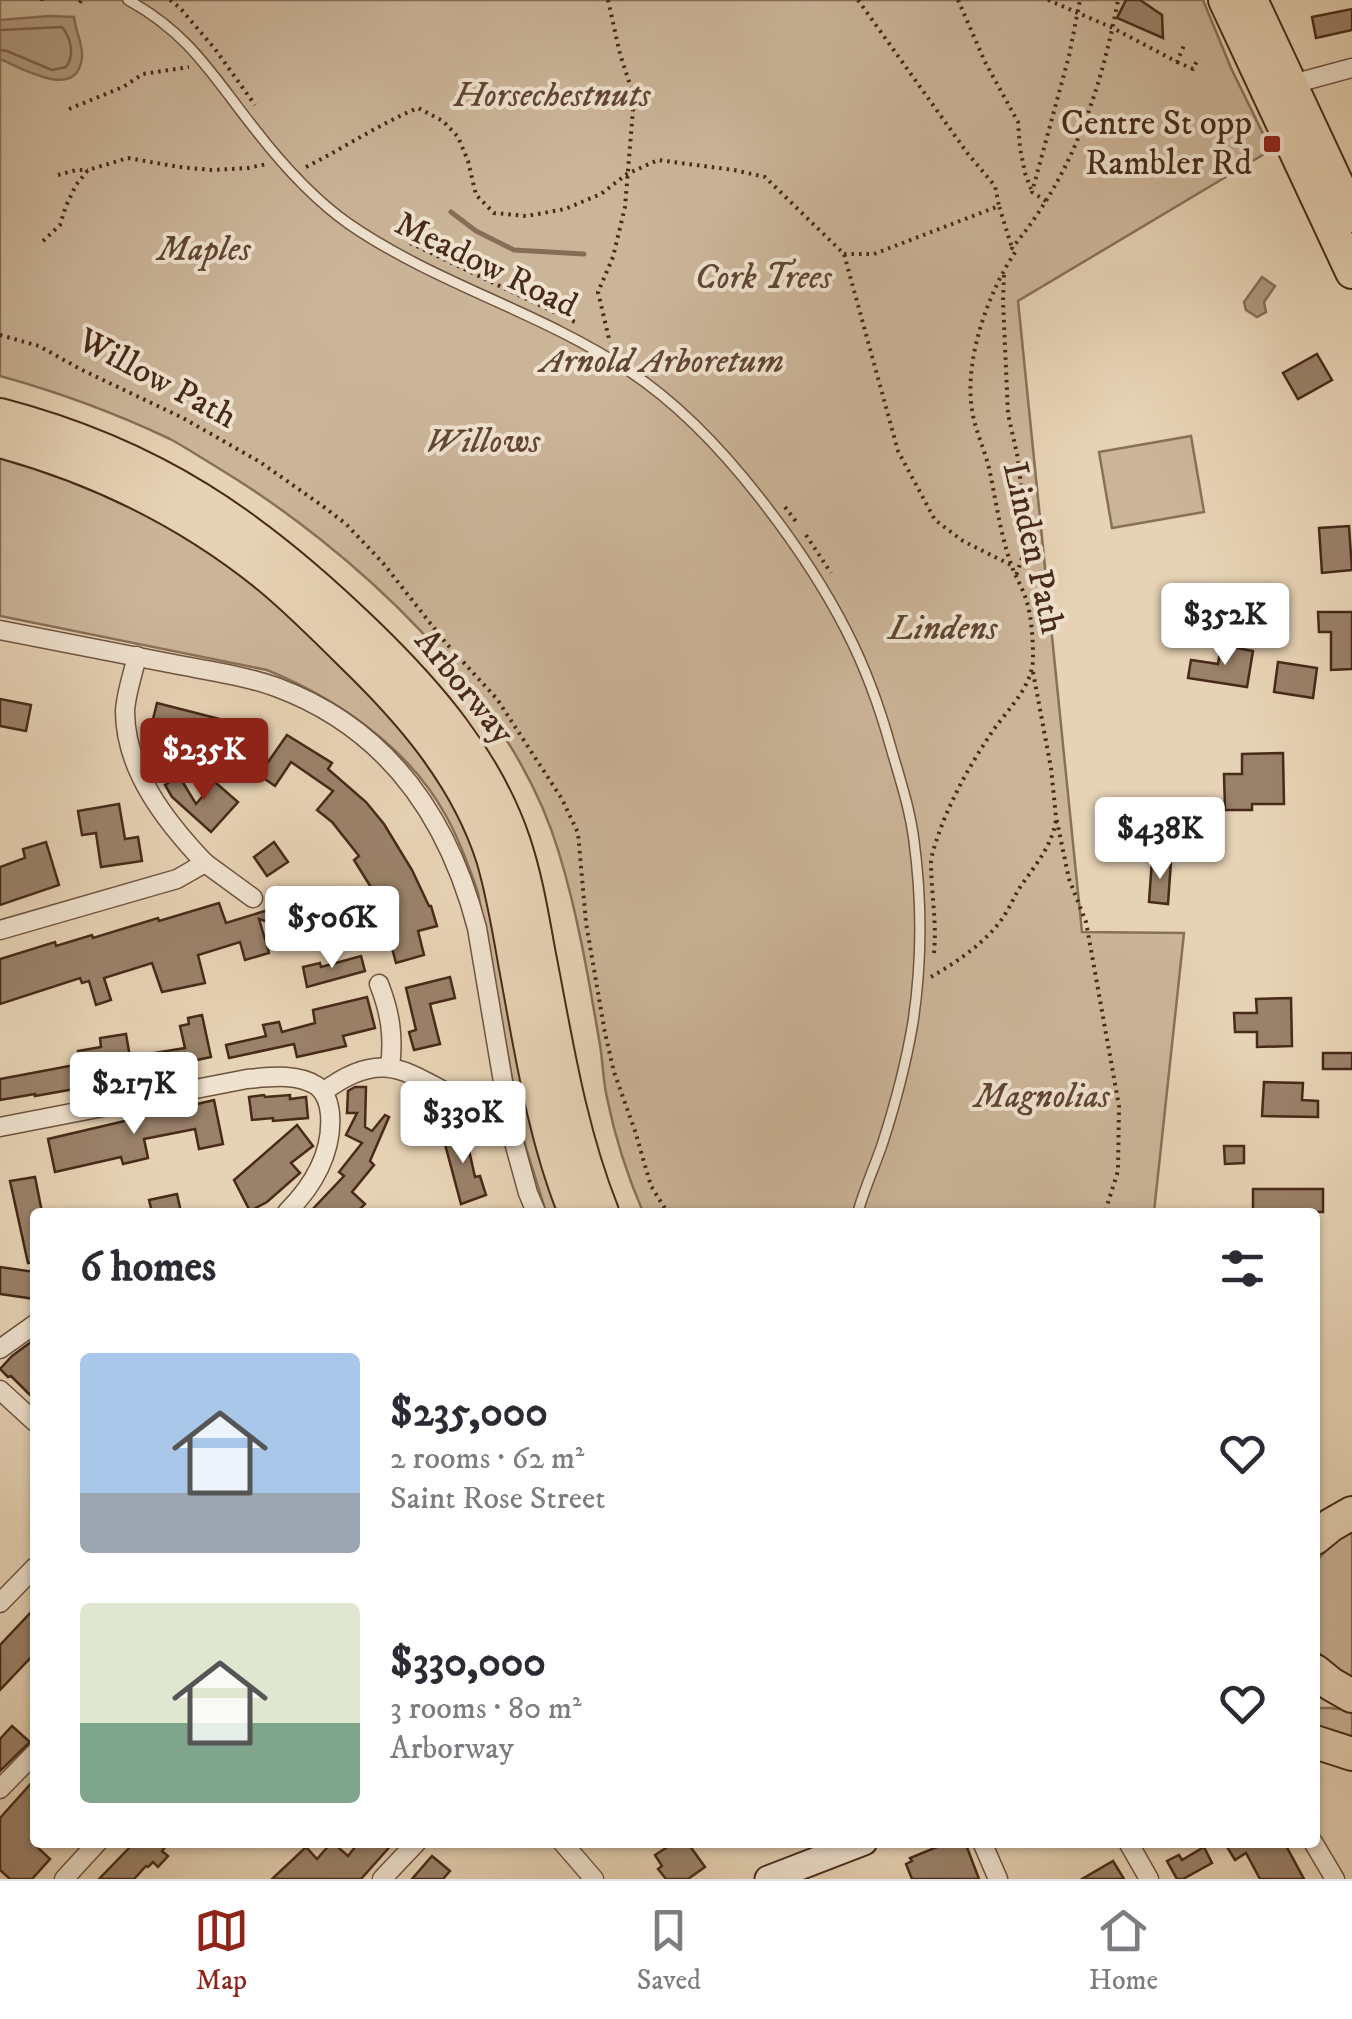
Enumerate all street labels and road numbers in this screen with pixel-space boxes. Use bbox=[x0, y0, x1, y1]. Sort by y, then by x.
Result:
street label: Meadow Road bbox=[388, 202, 585, 328]
street label: Willow Path bbox=[69, 318, 244, 439]
street label: Linden Path bbox=[992, 458, 1074, 638]
street label: Arborway bbox=[404, 620, 524, 754]

